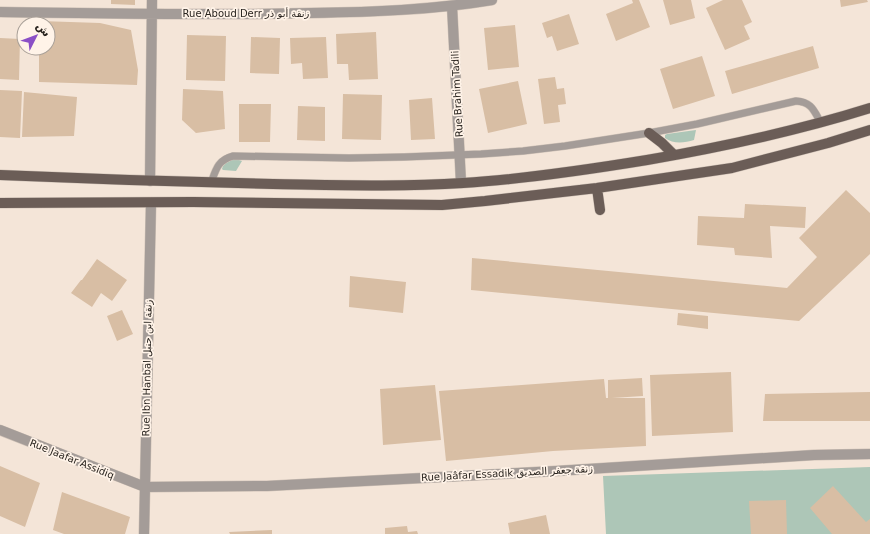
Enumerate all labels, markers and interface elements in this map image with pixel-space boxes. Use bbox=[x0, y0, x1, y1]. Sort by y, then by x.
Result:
street label: Rue Aboud Derr زنقة أبو ذر bbox=[183, 7, 310, 19]
north arrow bbox=[16, 16, 56, 56]
text: ش bbox=[33, 20, 53, 40]
street label: Rue Brahim Tadili bbox=[449, 50, 465, 138]
street label: Rue Ibn Hanbal زنقة ابن حنبل bbox=[140, 299, 154, 436]
street label: Rue Jaafar Assidiq bbox=[28, 437, 116, 481]
street label: Rue Jaâfar Essadik زنقة جعفر الصديق bbox=[421, 463, 593, 483]

